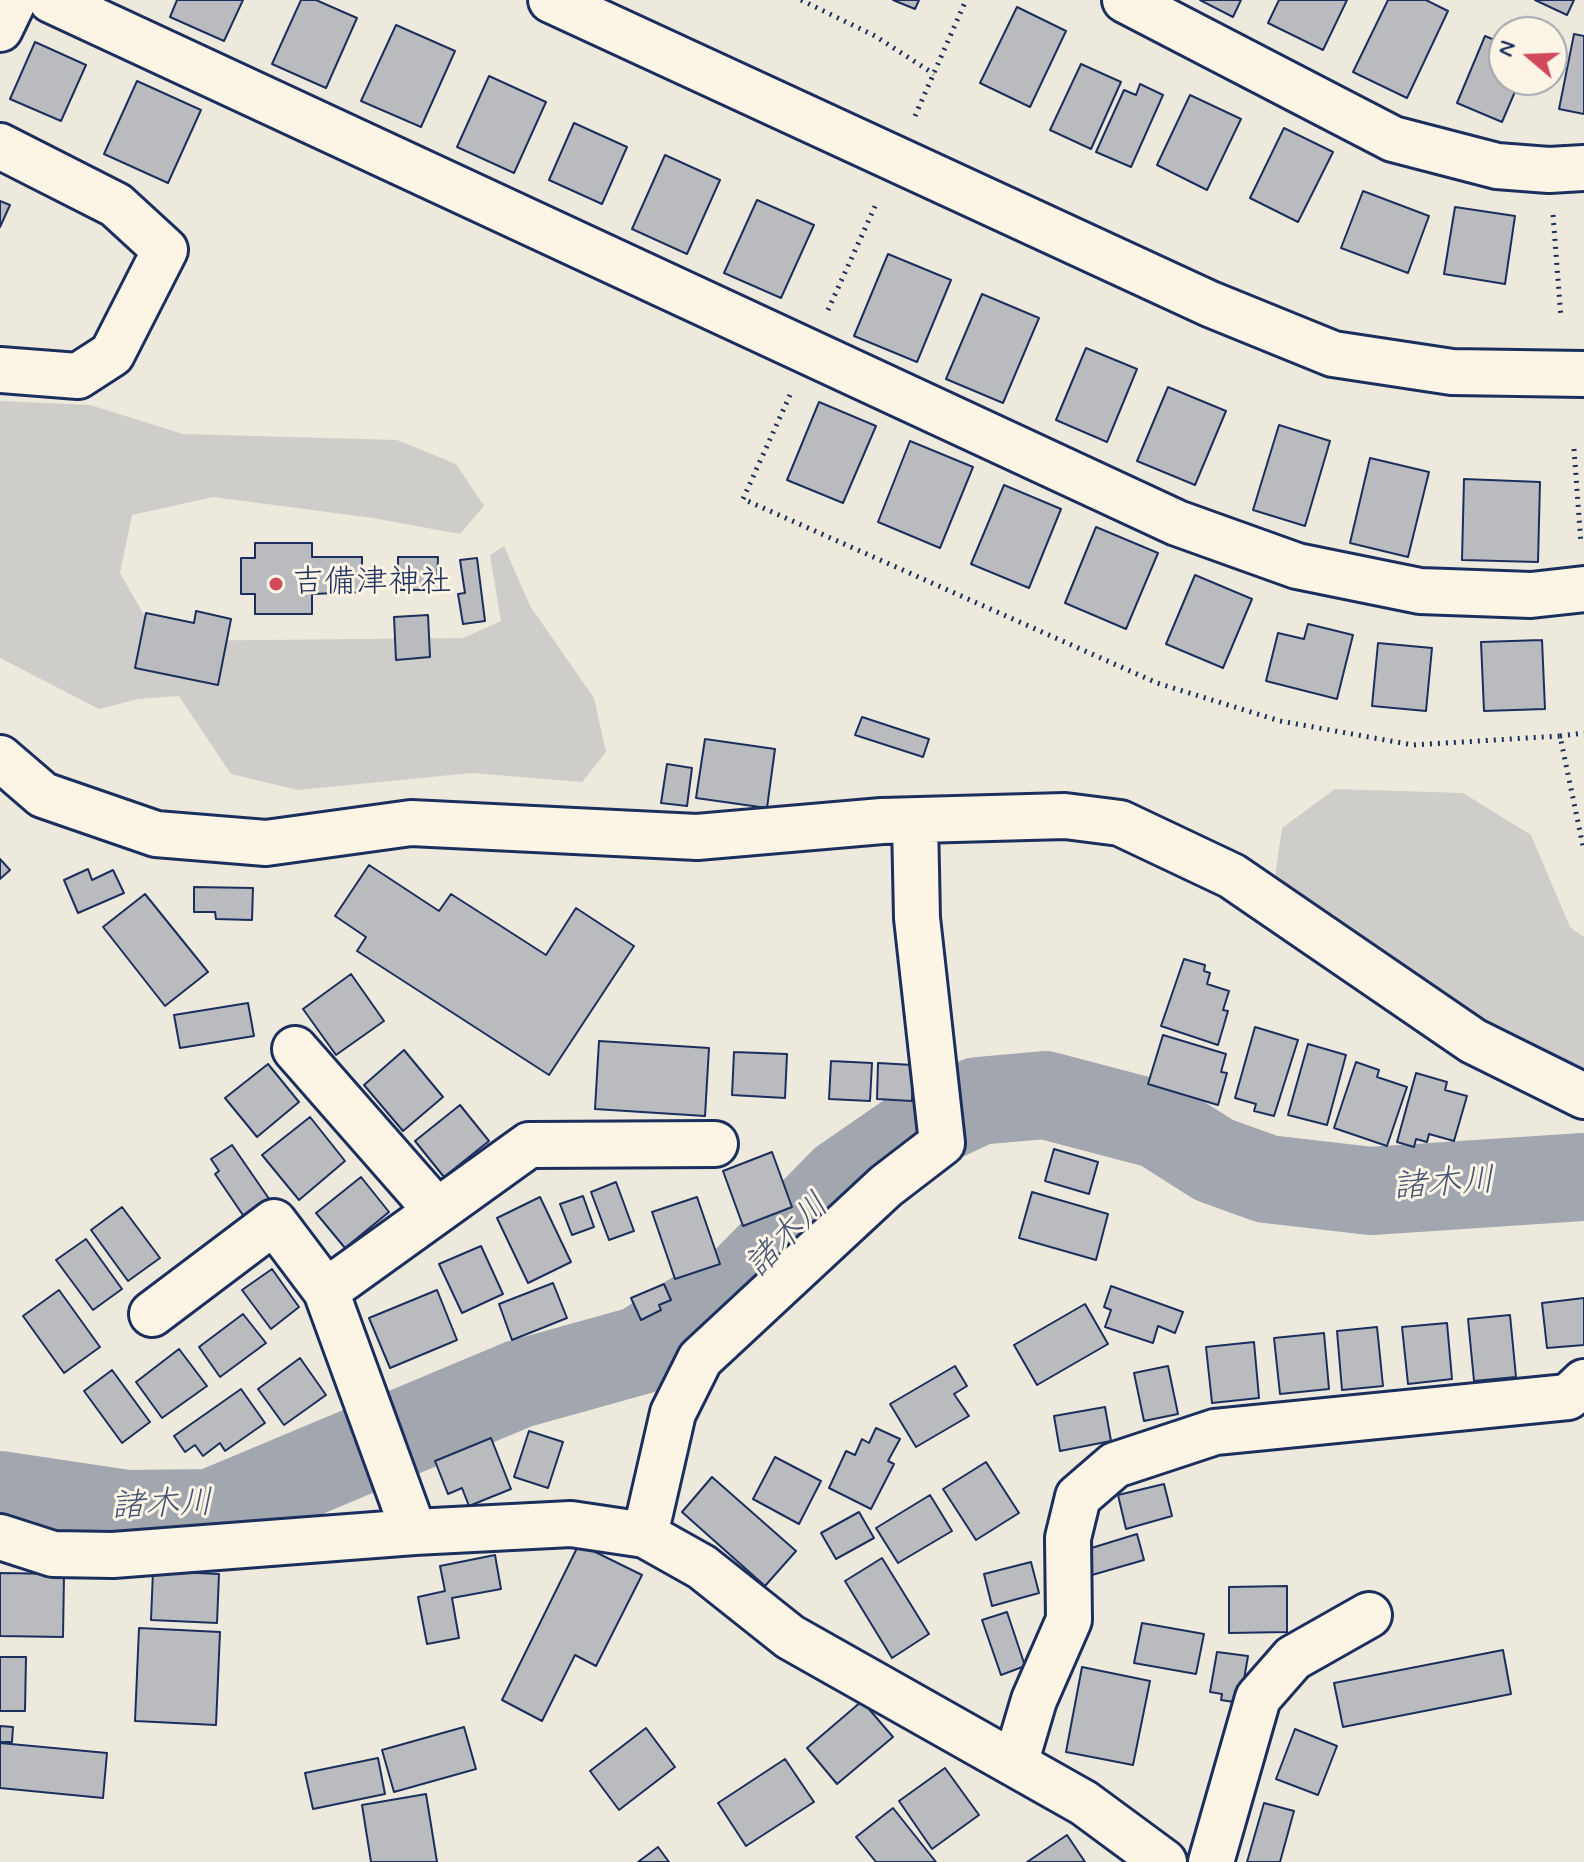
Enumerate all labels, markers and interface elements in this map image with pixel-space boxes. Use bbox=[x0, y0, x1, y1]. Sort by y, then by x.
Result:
north arrow bbox=[1488, 16, 1568, 96]
text: N bbox=[1492, 37, 1523, 60]
place label: 吉備津神社 bbox=[292, 565, 452, 603]
marker: 吉備津神社 bbox=[267, 575, 285, 593]
water label: 諸木川 bbox=[1392, 1162, 1496, 1210]
water label: 諸木川 bbox=[739, 1187, 839, 1287]
water label: 諸木川 bbox=[110, 1485, 214, 1529]

